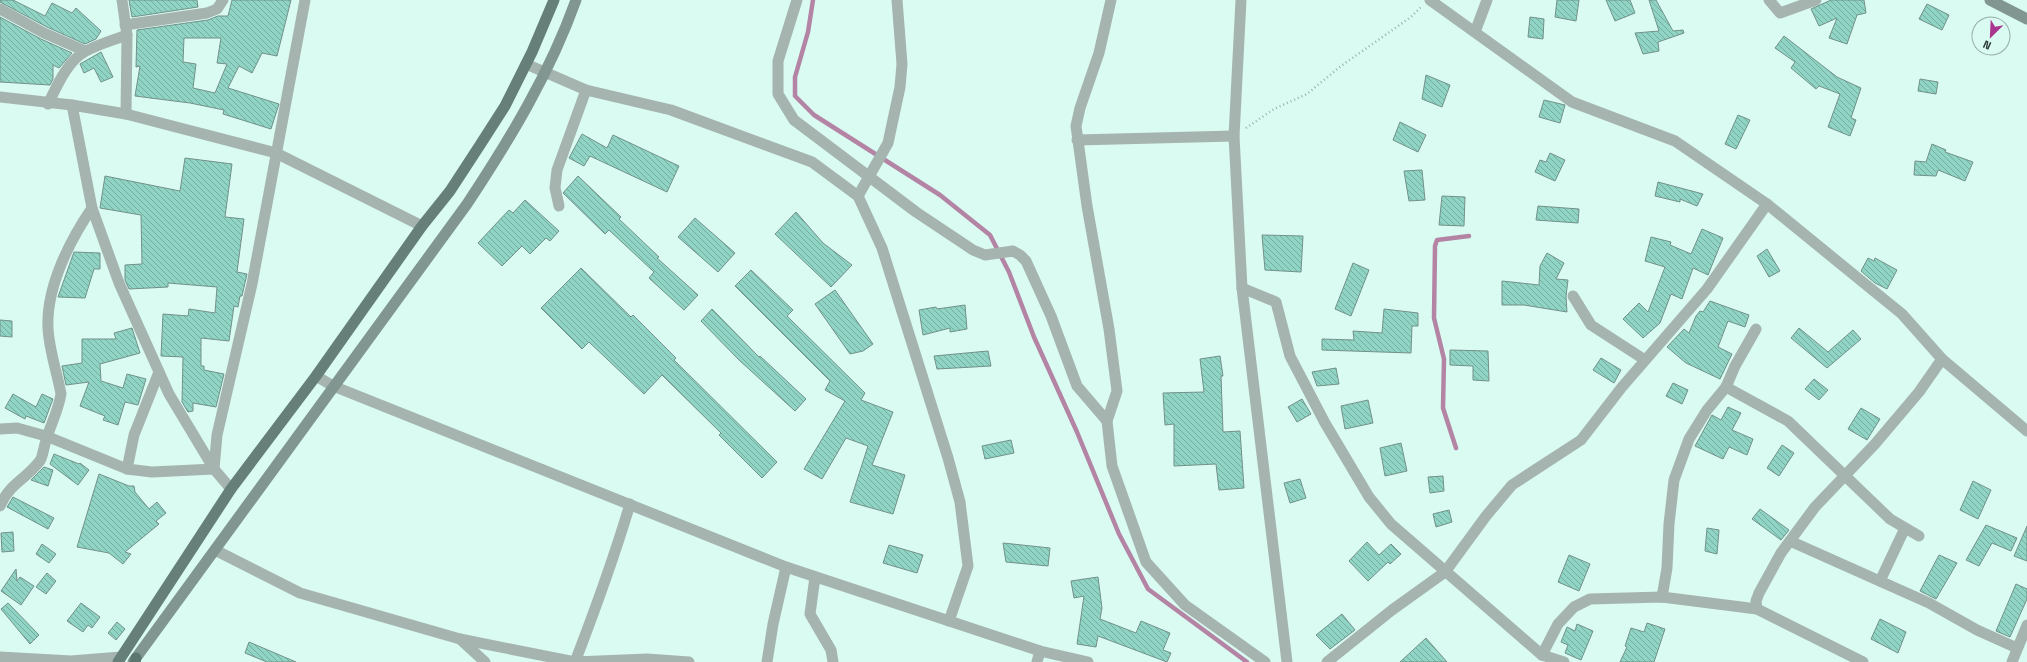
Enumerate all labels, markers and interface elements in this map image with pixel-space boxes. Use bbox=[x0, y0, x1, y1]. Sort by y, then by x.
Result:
north arrow bbox=[1971, 16, 2011, 56]
text: N bbox=[1981, 37, 1993, 53]

